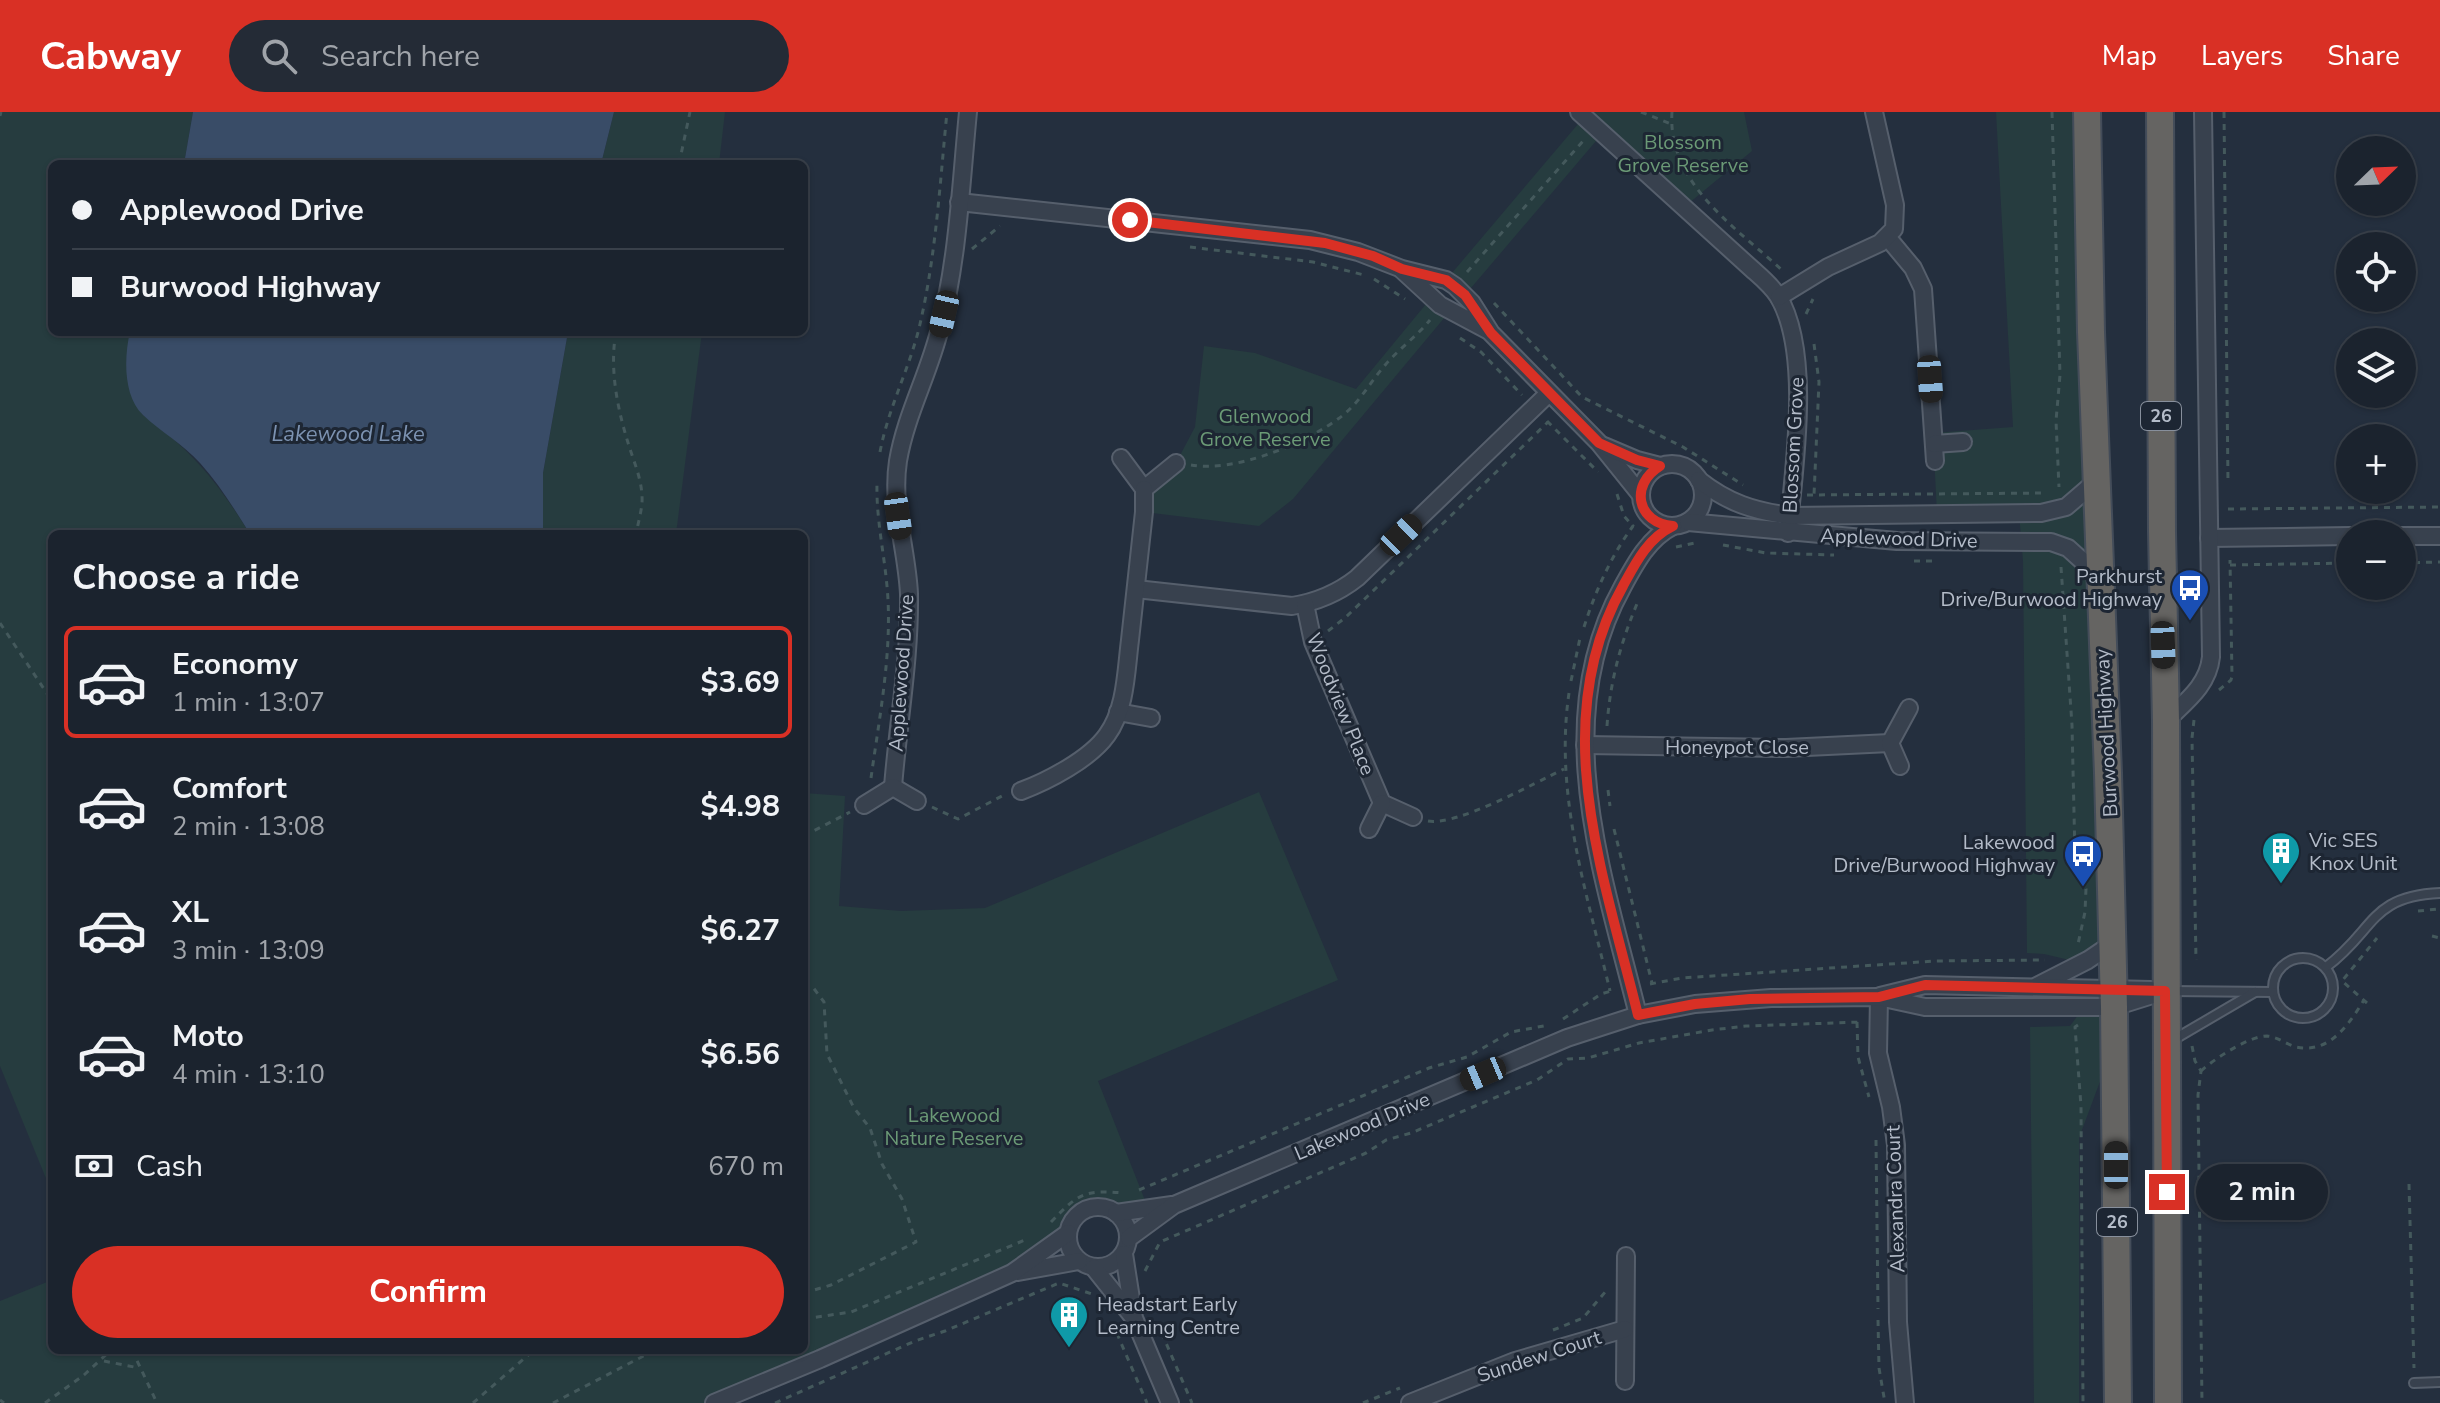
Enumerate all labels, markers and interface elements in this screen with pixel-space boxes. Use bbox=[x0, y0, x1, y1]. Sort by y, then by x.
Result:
search box bbox=[229, 20, 789, 92]
text: Cabway bbox=[40, 31, 181, 82]
icon: search bbox=[257, 34, 301, 78]
text: Search here bbox=[321, 36, 480, 77]
text: Map bbox=[2102, 37, 2157, 75]
text: Layers bbox=[2201, 37, 2283, 75]
text: Share bbox=[2327, 37, 2400, 75]
park label: Blossom Grove Reserve bbox=[1617, 129, 1749, 179]
north arrow bbox=[2336, 136, 2416, 216]
map controls bbox=[2336, 136, 2416, 600]
text: Applewood Drive bbox=[120, 190, 364, 231]
route start bbox=[1112, 202, 1148, 238]
button: locate bbox=[2336, 232, 2416, 312]
text: Burwood Highway bbox=[120, 267, 380, 308]
car bbox=[927, 288, 961, 340]
button: layers bbox=[2336, 328, 2416, 408]
car bbox=[1916, 354, 1944, 404]
street label: Blossom Grove bbox=[1776, 376, 1811, 514]
road number: 26 bbox=[2141, 402, 2181, 430]
park label: Glenwood Grove Reserve bbox=[1199, 403, 1331, 453]
water label: Lakewood Lake bbox=[271, 419, 425, 449]
button: + bbox=[2336, 424, 2416, 504]
car bbox=[883, 491, 913, 541]
car bbox=[1375, 510, 1427, 560]
button: − bbox=[2336, 520, 2416, 600]
street label: Applewood Drive bbox=[1820, 522, 1978, 555]
text: Choose a ride bbox=[72, 553, 300, 602]
place label: Parkhurst Drive/Burwood Highway bbox=[1940, 563, 2163, 613]
bus stop icon: Parkhurst Drive/Burwood Highway bbox=[2169, 567, 2211, 622]
street label: Applewood Drive bbox=[883, 594, 920, 752]
car bbox=[2150, 621, 2176, 669]
street label: Woodview Place bbox=[1300, 629, 1381, 779]
text: Economy bbox=[172, 644, 298, 685]
icon: car bbox=[76, 646, 148, 718]
street label: Burwood Highway bbox=[2089, 647, 2124, 818]
text: $3.69 bbox=[701, 662, 780, 703]
text: 1 min · 13:07 bbox=[172, 685, 325, 720]
street label: Honeypot Close bbox=[1665, 734, 1809, 761]
text: Comfort bbox=[172, 768, 287, 809]
icon: car bbox=[76, 770, 148, 842]
text: $4.98 bbox=[701, 786, 780, 827]
text: 2 min · 13:08 bbox=[172, 809, 325, 844]
place label: Vic SES Knox Unit bbox=[2308, 827, 2398, 877]
place label: Lakewood Drive/Burwood Highway bbox=[1833, 829, 2056, 879]
building icon: Vic SES Knox Unit bbox=[2260, 830, 2302, 885]
bus stop icon: Lakewood Drive/Burwood Highway bbox=[2062, 833, 2104, 888]
text: XL bbox=[172, 892, 209, 933]
icon: car bbox=[76, 894, 148, 966]
text: $6.27 bbox=[701, 910, 780, 951]
text: 3 min · 13:09 bbox=[172, 933, 325, 968]
text: Moto bbox=[172, 1016, 244, 1057]
icon: car bbox=[76, 1018, 148, 1090]
text: $6.56 bbox=[701, 1034, 780, 1075]
car bbox=[1456, 1054, 1510, 1094]
text: 4 min · 13:10 bbox=[172, 1057, 325, 1092]
street label: Lakewood Drive bbox=[1290, 1086, 1434, 1167]
park label: Lakewood Nature Reserve bbox=[884, 1102, 1024, 1152]
street label: Alexandra Court bbox=[1879, 1124, 1912, 1273]
car bbox=[2104, 1141, 2128, 1189]
icon: cash bbox=[72, 1144, 116, 1188]
text: Cash bbox=[136, 1146, 203, 1187]
text: 670 m bbox=[708, 1149, 784, 1184]
callout: 2 min bbox=[2195, 1164, 2327, 1220]
route end bbox=[2149, 1174, 2185, 1210]
text: 2 min bbox=[2228, 1174, 2296, 1209]
road number: 26 bbox=[2097, 1208, 2137, 1236]
button: Confirm bbox=[72, 1246, 784, 1338]
place label: Headstart Early Learning Centre bbox=[1097, 1291, 1240, 1341]
building icon: Headstart Early Learning Centre bbox=[1048, 1294, 1090, 1349]
street label: Sundew Court bbox=[1474, 1323, 1606, 1389]

